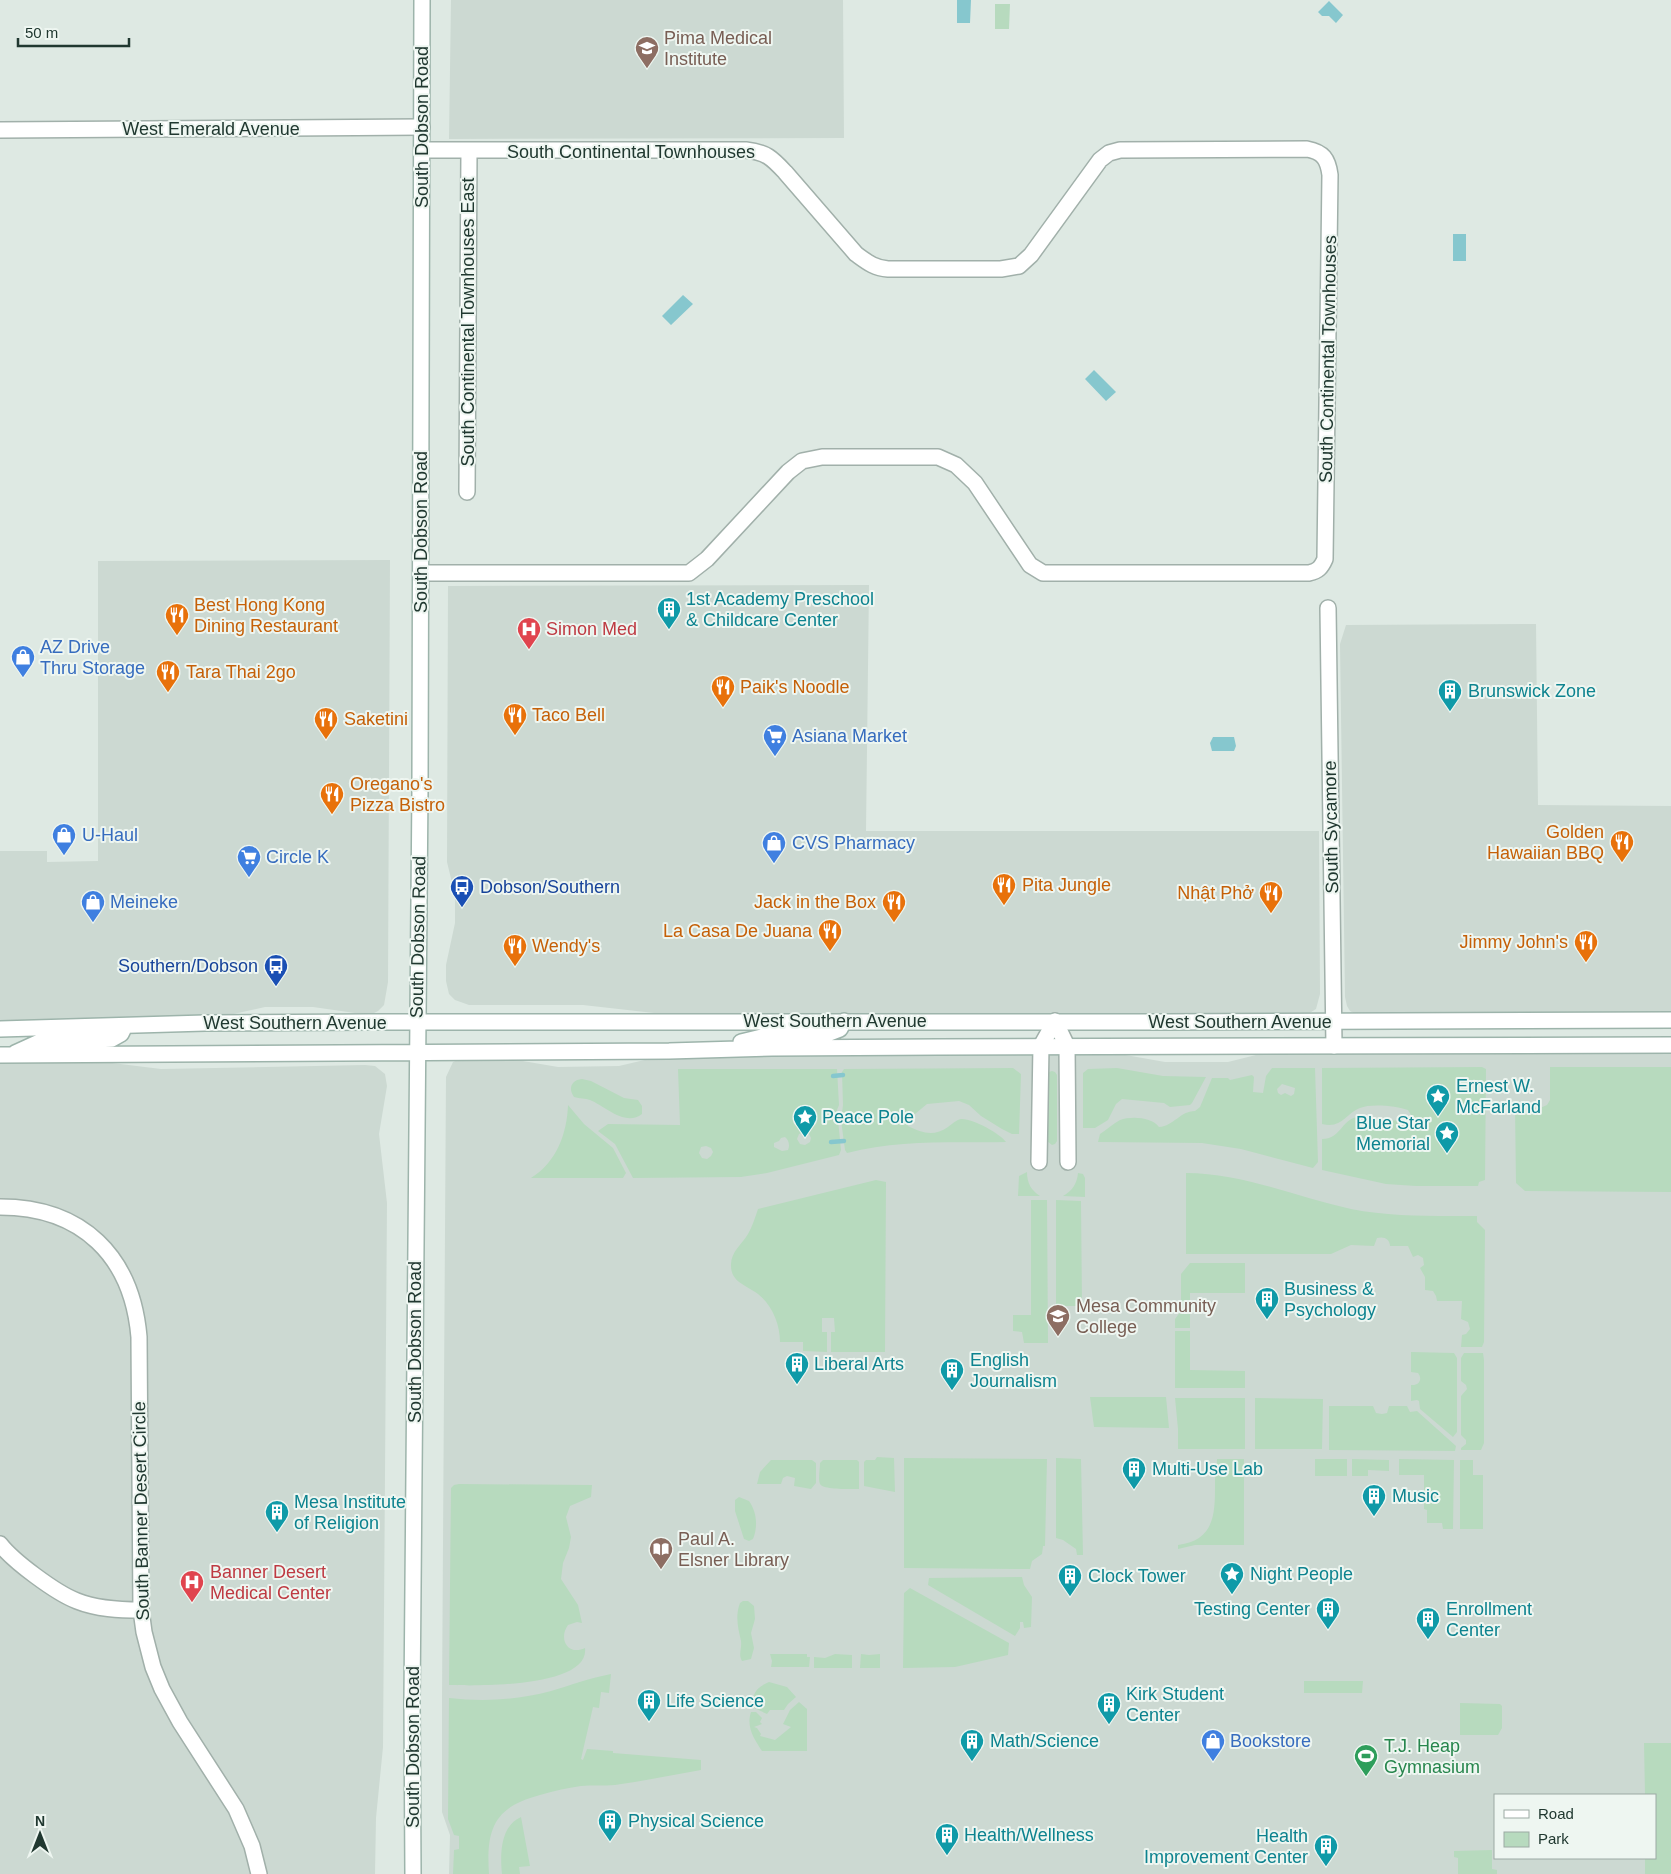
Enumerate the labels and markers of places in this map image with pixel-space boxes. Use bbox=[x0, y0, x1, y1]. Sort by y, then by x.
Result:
place label: Pima Medical Institute bbox=[664, 28, 772, 69]
school or university icon: Pima Medical Institute bbox=[634, 35, 660, 69]
place label: 1st Academy Preschool & Childcare Center bbox=[686, 589, 874, 630]
place label: Best Hong Kong Dining Restaurant bbox=[194, 595, 338, 636]
building icon: 1st Academy Preschool & Childcare Center bbox=[656, 596, 682, 630]
restaurant icon: Best Hong Kong Dining Restaurant bbox=[164, 602, 190, 636]
hospital icon: Simon Med bbox=[516, 616, 542, 650]
place label: Simon Med bbox=[546, 619, 637, 639]
place label: AZ Drive Thru Storage bbox=[40, 637, 145, 678]
shop icon: AZ Drive Thru Storage bbox=[10, 644, 36, 678]
restaurant icon: Tara Thai 2go bbox=[155, 659, 181, 693]
place label: Tara Thai 2go bbox=[186, 662, 296, 682]
restaurant icon: Paik's Noodle bbox=[710, 674, 736, 708]
place label: Paik's Noodle bbox=[740, 677, 850, 697]
building icon: Brunswick Zone bbox=[1437, 678, 1463, 712]
place label: Brunswick Zone bbox=[1468, 681, 1596, 701]
restaurant icon: Taco Bell bbox=[502, 702, 528, 736]
place label: Taco Bell bbox=[532, 705, 605, 725]
restaurant icon: Saketini bbox=[313, 706, 339, 740]
place label: Saketini bbox=[344, 709, 408, 729]
supermarket icon: Asiana Market bbox=[762, 723, 788, 757]
place label: Asiana Market bbox=[792, 726, 907, 746]
place label: Oregano's Pizza Bistro bbox=[350, 774, 445, 815]
restaurant icon: Oregano's Pizza Bistro bbox=[319, 781, 345, 815]
shop icon: U-Haul bbox=[51, 822, 77, 856]
place label: Golden Hawaiian BBQ bbox=[1487, 822, 1604, 863]
place label: U-Haul bbox=[82, 825, 138, 845]
restaurant icon: Golden Hawaiian BBQ bbox=[1609, 829, 1635, 863]
shop icon: CVS Pharmacy bbox=[761, 830, 787, 864]
place label: CVS Pharmacy bbox=[792, 833, 915, 853]
supermarket icon: Circle K bbox=[236, 844, 262, 878]
place label: Circle K bbox=[266, 847, 329, 867]
restaurant icon: Pita Jungle bbox=[991, 872, 1017, 906]
bus stop icon: Dobson/Southern bbox=[449, 874, 475, 908]
place label: Pita Jungle bbox=[1022, 875, 1111, 895]
place label: Dobson/Southern bbox=[480, 877, 620, 897]
restaurant icon: Nhật Phở bbox=[1258, 880, 1284, 914]
place label: Nhật Phở bbox=[1177, 883, 1254, 903]
shop icon: Meineke bbox=[80, 889, 106, 923]
restaurant icon: Jack in the Box bbox=[881, 889, 907, 923]
place label: Meineke bbox=[110, 892, 178, 912]
place label: Jack in the Box bbox=[754, 892, 876, 912]
restaurant icon: La Casa De Juana bbox=[817, 918, 843, 952]
place label: La Casa De Juana bbox=[663, 921, 813, 941]
restaurant icon: Jimmy John's bbox=[1573, 929, 1599, 963]
place label: Jimmy John's bbox=[1460, 932, 1568, 952]
restaurant icon: Wendy's bbox=[502, 933, 528, 967]
place label: Wendy's bbox=[532, 936, 600, 956]
bus stop icon: Southern/Dobson bbox=[263, 953, 289, 987]
place label: Southern/Dobson bbox=[118, 956, 258, 976]
place label: Ernest W. McFarland bbox=[1456, 1076, 1541, 1117]
place icon: Ernest W. McFarland bbox=[1425, 1083, 1451, 1117]
place icon: Peace Pole bbox=[792, 1104, 818, 1138]
place label: Peace Pole bbox=[822, 1107, 914, 1127]
place label: Blue Star Memorial bbox=[1356, 1113, 1430, 1154]
place icon: Blue Star Memorial bbox=[1434, 1120, 1460, 1154]
place label: Business & Psychology bbox=[1284, 1279, 1376, 1320]
building icon: Business & Psychology bbox=[1254, 1286, 1280, 1320]
place label: Mesa Community College bbox=[1076, 1296, 1216, 1337]
school or university icon: Mesa Community College bbox=[1045, 1303, 1071, 1337]
place label: English Journalism bbox=[970, 1350, 1057, 1391]
building icon: Liberal Arts bbox=[784, 1351, 810, 1385]
place label: Liberal Arts bbox=[814, 1354, 904, 1374]
building icon: English Journalism bbox=[939, 1357, 965, 1391]
building icon: Multi-Use Lab bbox=[1121, 1456, 1147, 1490]
place label: Multi-Use Lab bbox=[1152, 1459, 1263, 1479]
building icon: Music bbox=[1361, 1483, 1387, 1517]
place label: Music bbox=[1392, 1486, 1439, 1506]
place label: Mesa Institute of Religion bbox=[294, 1492, 406, 1533]
building icon: Mesa Institute of Religion bbox=[264, 1499, 290, 1533]
place label: Paul A. Elsner Library bbox=[678, 1529, 789, 1570]
library icon: Paul A. Elsner Library bbox=[648, 1536, 674, 1570]
place icon: Night People bbox=[1219, 1561, 1245, 1595]
place label: Banner Desert Medical Center bbox=[210, 1562, 331, 1603]
building icon: Clock Tower bbox=[1057, 1563, 1083, 1597]
place label: Night People bbox=[1250, 1564, 1353, 1584]
place label: Clock Tower bbox=[1088, 1566, 1186, 1586]
hospital icon: Banner Desert Medical Center bbox=[179, 1569, 205, 1603]
building icon: Testing Center bbox=[1315, 1596, 1341, 1630]
place label: Testing Center bbox=[1194, 1599, 1310, 1619]
place label: Enrollment Center bbox=[1446, 1599, 1532, 1640]
building icon: Enrollment Center bbox=[1415, 1606, 1441, 1640]
place label: Kirk Student Center bbox=[1126, 1684, 1224, 1725]
building icon: Life Science bbox=[636, 1688, 662, 1722]
place label: Life Science bbox=[666, 1691, 764, 1711]
building icon: Kirk Student Center bbox=[1096, 1691, 1122, 1725]
building icon: Math/Science bbox=[959, 1728, 985, 1762]
shop icon: Bookstore bbox=[1200, 1728, 1226, 1762]
place label: Math/Science bbox=[990, 1731, 1099, 1751]
place label: Bookstore bbox=[1230, 1731, 1311, 1751]
place label: T.J. Heap Gymnasium bbox=[1384, 1736, 1480, 1777]
sports icon: T.J. Heap Gymnasium bbox=[1353, 1743, 1379, 1777]
building icon: Physical Science bbox=[597, 1808, 623, 1842]
place label: Physical Science bbox=[628, 1811, 764, 1831]
building icon: Health/Wellness bbox=[934, 1822, 960, 1856]
place label: Health/Wellness bbox=[964, 1825, 1094, 1845]
place label: Health Improvement Center bbox=[1144, 1826, 1308, 1867]
building icon: Health Improvement Center bbox=[1313, 1833, 1339, 1867]

